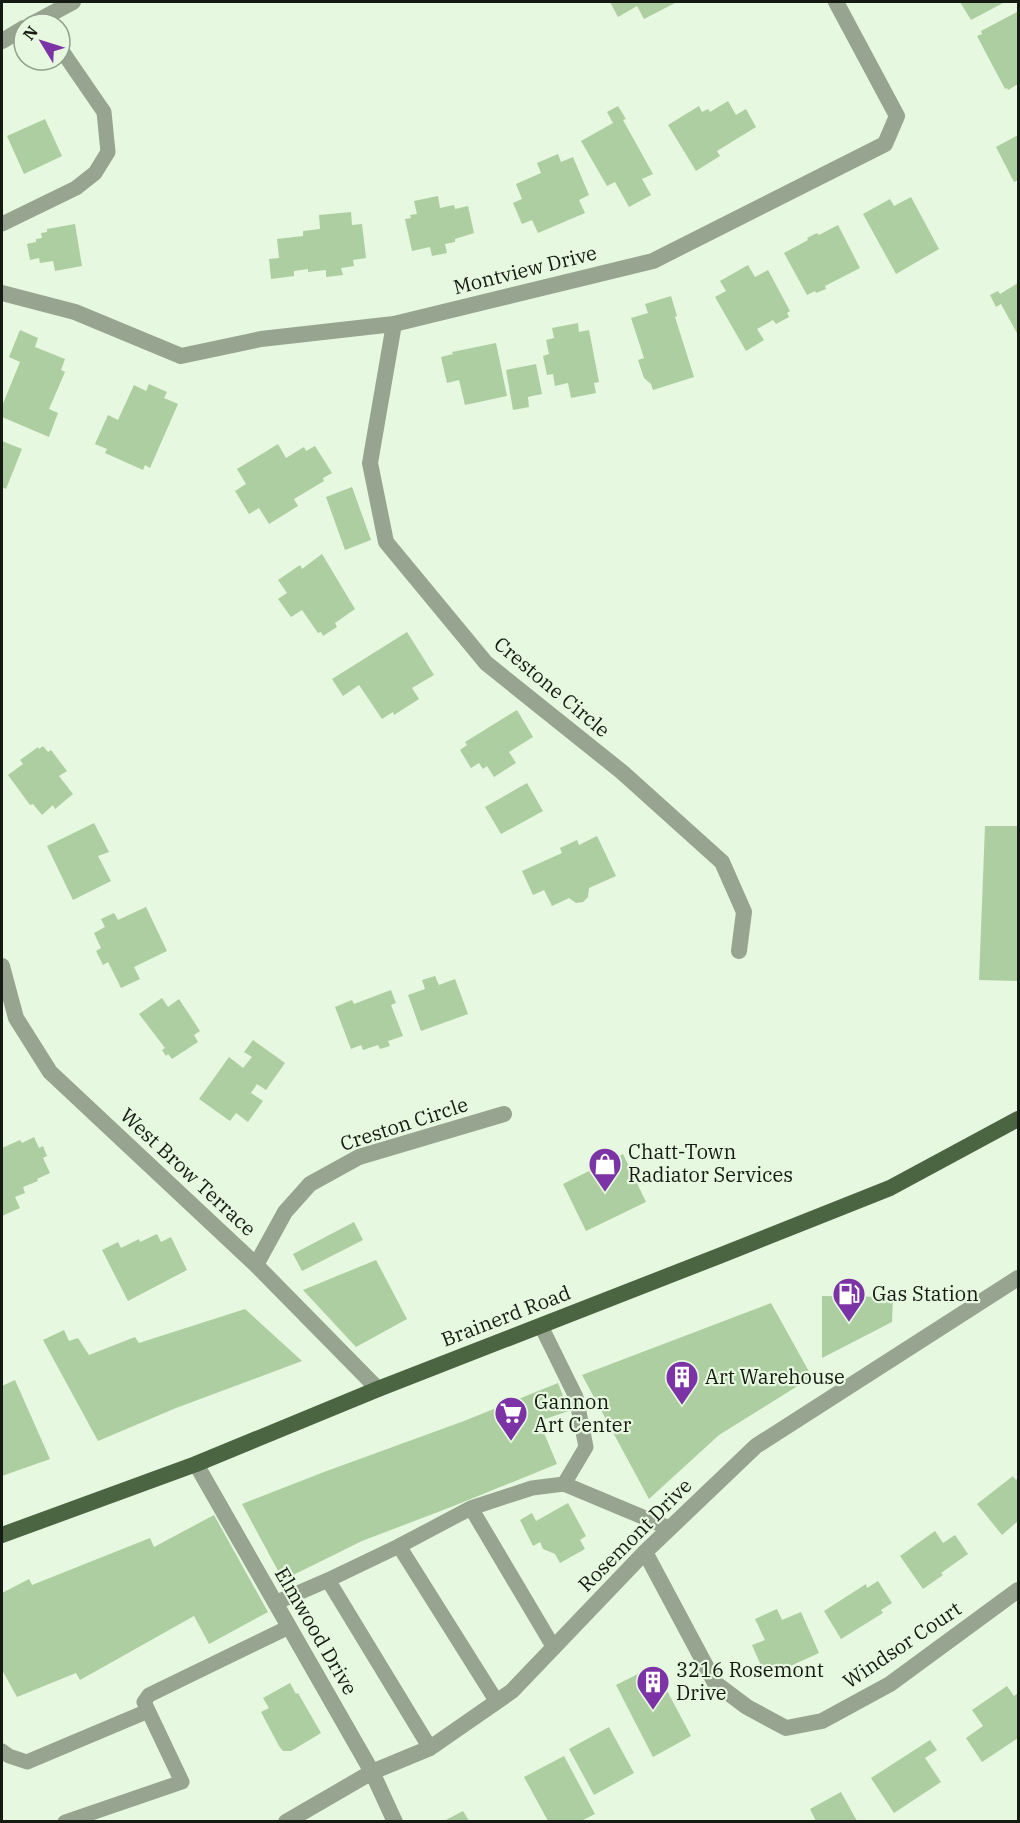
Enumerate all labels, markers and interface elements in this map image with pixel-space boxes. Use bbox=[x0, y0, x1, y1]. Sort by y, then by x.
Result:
north arrow bbox=[12, 12, 72, 72]
text: N bbox=[18, 22, 42, 44]
street label: Montview Drive bbox=[450, 239, 599, 300]
street label: Crestone Circle bbox=[489, 630, 616, 743]
street label: Creston Circle bbox=[337, 1090, 471, 1157]
street label: West Brow Terrace bbox=[115, 1102, 262, 1242]
place label: Chatt-Town Radiator Services bbox=[628, 1138, 793, 1188]
shop icon: Chatt-Town Radiator Services bbox=[587, 1146, 623, 1193]
fuel station icon: Gas Station bbox=[831, 1276, 867, 1323]
street label: Brainerd Road bbox=[437, 1278, 574, 1353]
place label: Gas Station bbox=[872, 1280, 979, 1307]
building icon: Art Warehouse bbox=[664, 1359, 700, 1406]
place label: Art Warehouse bbox=[705, 1363, 845, 1390]
place label: Gannon Art Center bbox=[534, 1388, 632, 1438]
supermarket icon: Gannon Art Center bbox=[493, 1395, 529, 1442]
street label: Rosemont Drive bbox=[572, 1472, 697, 1597]
street label: Elmwood Drive bbox=[269, 1562, 364, 1700]
street label: Windsor Court bbox=[837, 1595, 966, 1694]
place label: 3216 Rosemont Drive bbox=[676, 1656, 824, 1706]
building icon: 3216 Rosemont Drive bbox=[635, 1664, 671, 1711]

